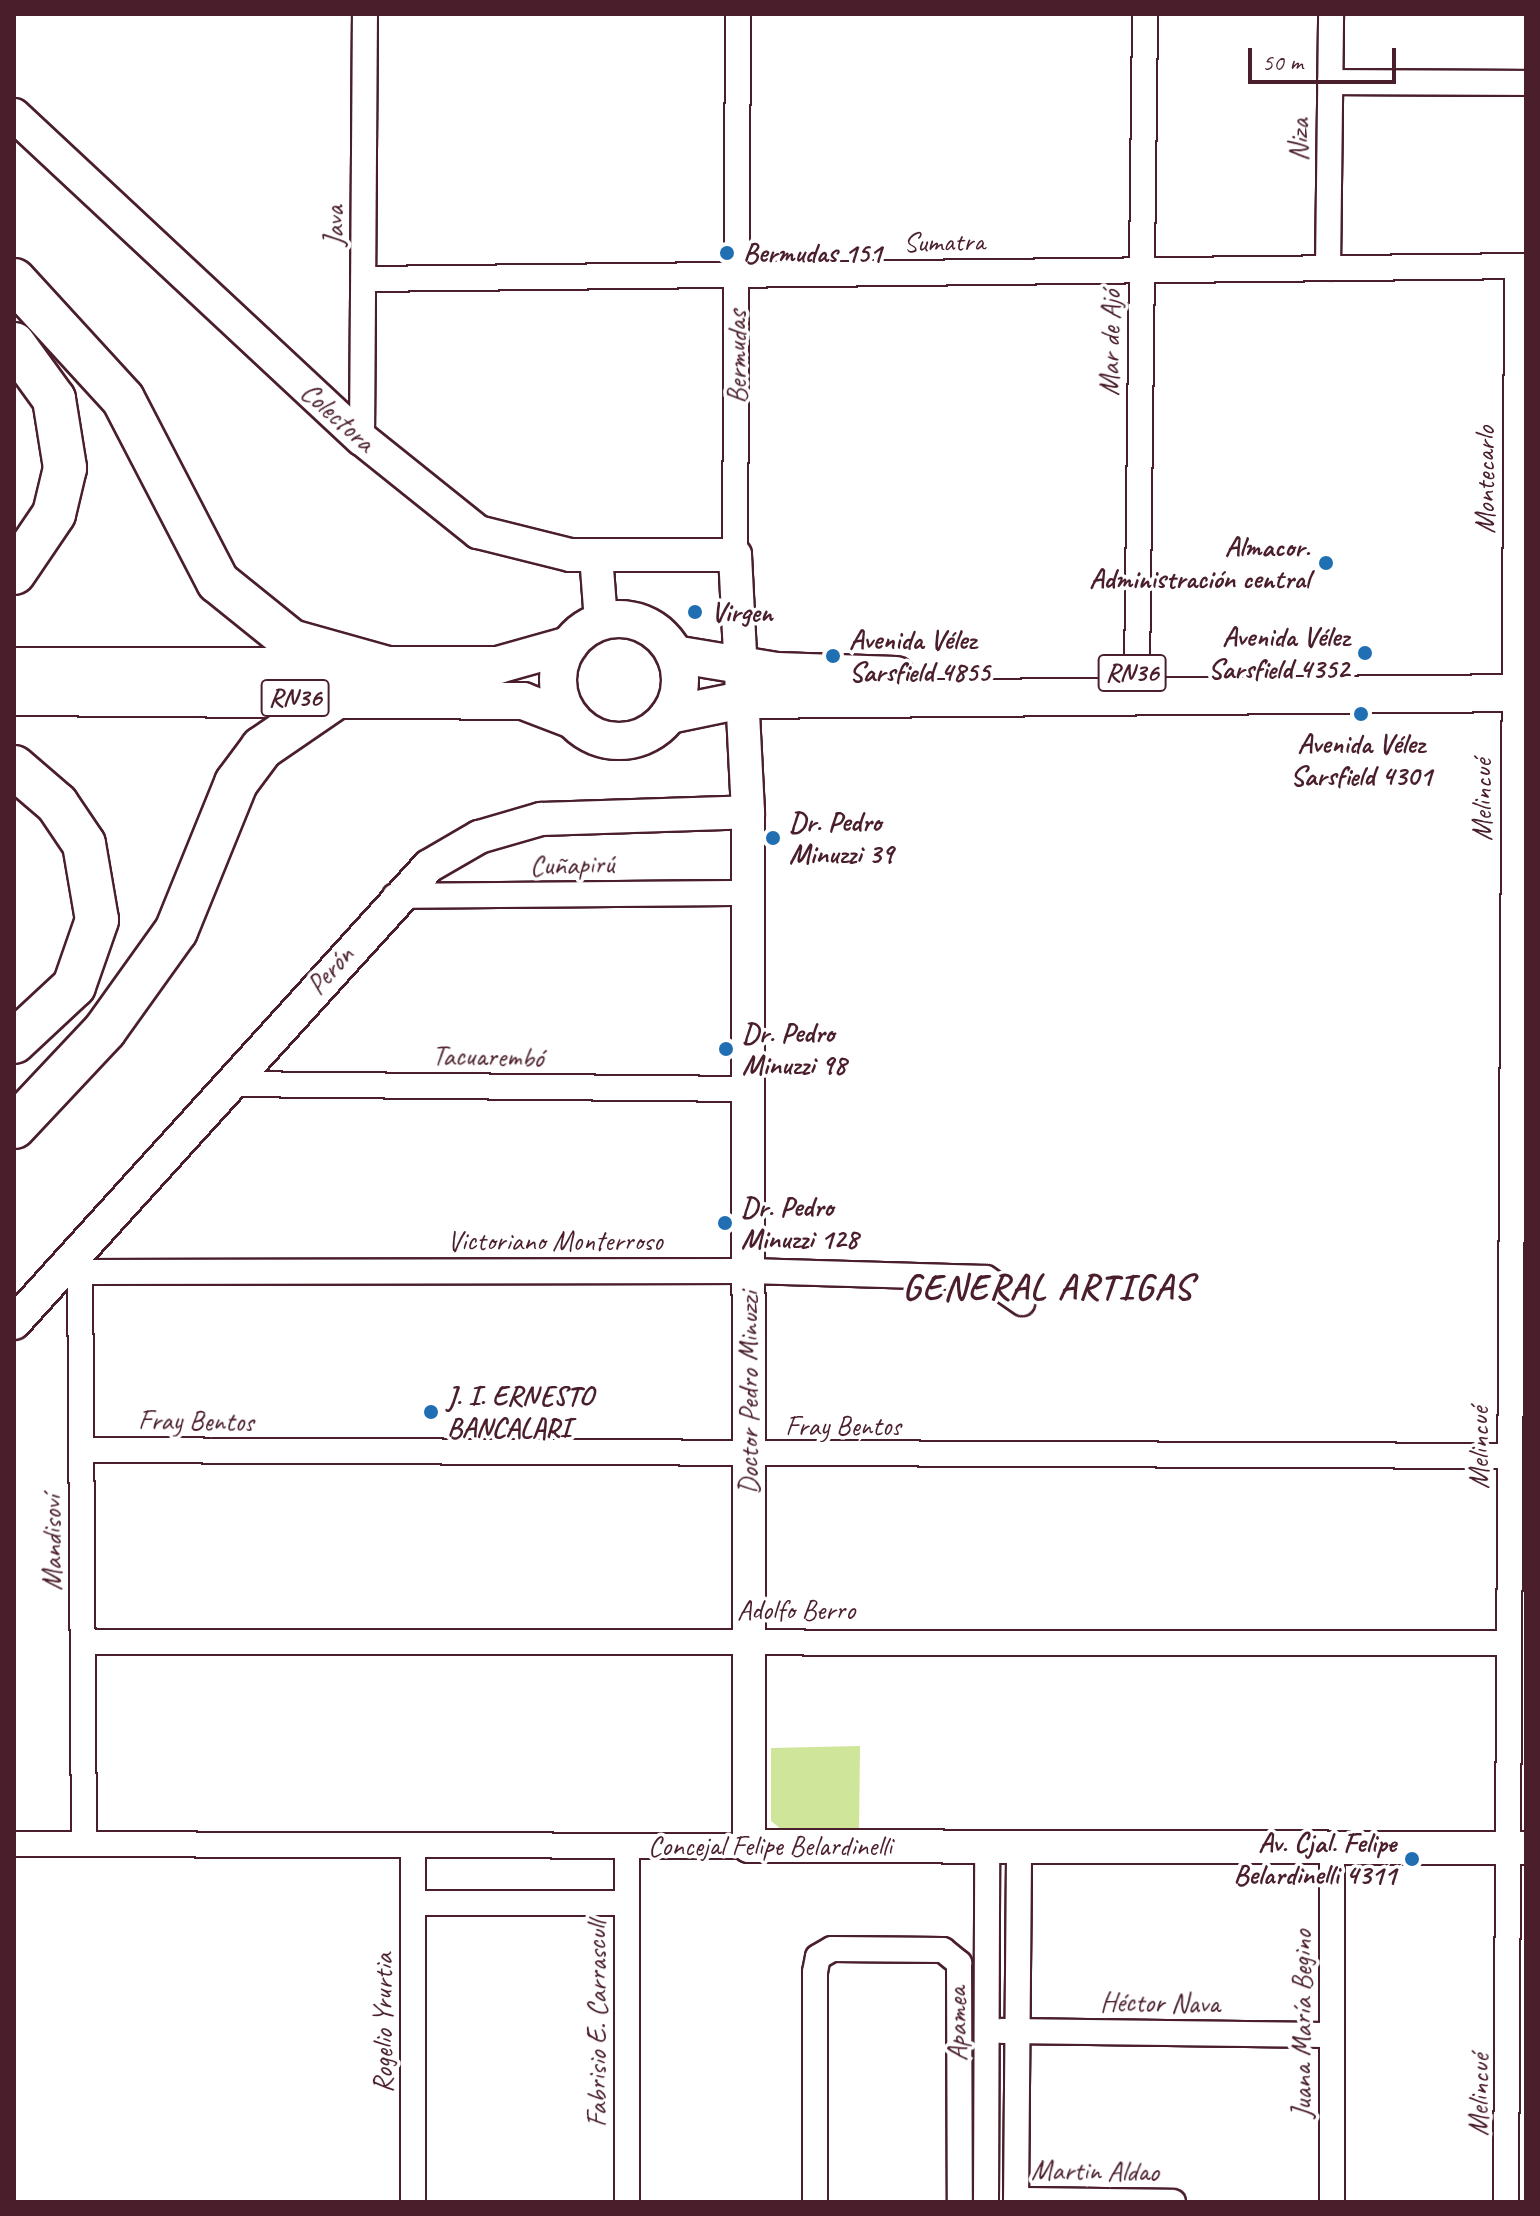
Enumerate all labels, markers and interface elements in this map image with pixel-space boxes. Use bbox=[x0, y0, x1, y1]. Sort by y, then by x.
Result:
scale bar bbox=[1252, 32, 1400, 82]
text: 50 m bbox=[1262, 47, 1303, 77]
street label: Niza bbox=[1282, 118, 1316, 162]
street label: Java bbox=[317, 206, 351, 246]
street label: Sumatra bbox=[903, 224, 985, 260]
place label: Bermudas 151 bbox=[743, 236, 881, 270]
marker: Bermudas 151 bbox=[718, 244, 736, 262]
street label: Mar de Ajó bbox=[1092, 290, 1128, 396]
street label: Bermudas bbox=[720, 310, 754, 404]
street label: Colectora bbox=[294, 375, 382, 459]
street label: Montecarlo bbox=[1468, 426, 1502, 534]
place label: Almacor. Administración central bbox=[1089, 530, 1310, 596]
marker: Almacor. Administración central bbox=[1317, 554, 1335, 572]
place label: Virgen bbox=[711, 595, 773, 629]
marker: Virgen bbox=[686, 603, 704, 621]
place label: Avenida Vélez Sarsfield 4352 bbox=[1208, 620, 1349, 686]
place label: Avenida Vélez Sarsfield 4855 bbox=[849, 623, 990, 689]
marker: Avenida Vélez Sarsfield 4352 bbox=[1356, 644, 1374, 662]
marker: Avenida Vélez Sarsfield 4855 bbox=[824, 647, 842, 665]
road number: RN36 bbox=[1096, 651, 1168, 695]
road number: RN36 bbox=[259, 676, 331, 720]
marker: Avenida Vélez Sarsfield 4301 bbox=[1352, 705, 1370, 723]
place label: Avenida Vélez Sarsfield 4301 bbox=[1290, 727, 1432, 793]
street label: Melincué bbox=[1465, 759, 1499, 841]
place label: Dr. Pedro Minuzzi 39 bbox=[789, 805, 893, 871]
marker: Dr. Pedro Minuzzi 39 bbox=[764, 829, 782, 847]
street label: Cuñapirú bbox=[530, 847, 614, 883]
street label: Perón bbox=[299, 939, 361, 1001]
place label: Dr. Pedro Minuzzi 98 bbox=[742, 1016, 846, 1082]
street label: Tacuarembó bbox=[432, 1039, 544, 1075]
marker: Dr. Pedro Minuzzi 98 bbox=[717, 1040, 735, 1058]
place label: Dr. Pedro Minuzzi 128 bbox=[741, 1190, 858, 1256]
marker: Dr. Pedro Minuzzi 128 bbox=[716, 1214, 734, 1232]
street label: Victoriano Monterroso bbox=[447, 1224, 663, 1258]
district label: GENERAL ARTIGAS bbox=[903, 1266, 1193, 1310]
street label: Doctor Pedro Minuzzi bbox=[732, 1291, 766, 1495]
place label: J. I. ERNESTO BANCALARI bbox=[447, 1379, 593, 1445]
street label: Fray Bentos bbox=[138, 1403, 254, 1439]
marker: J. I. ERNESTO BANCALARI bbox=[422, 1403, 440, 1421]
street label: Melincué bbox=[1462, 1407, 1496, 1489]
street label: Fray Bentos bbox=[785, 1409, 901, 1443]
street label: Mandisoví bbox=[35, 1495, 69, 1591]
street label: Adolfo Berro bbox=[737, 1593, 855, 1627]
place label: Av. Cjal. Felipe Belardinelli 4311 bbox=[1234, 1826, 1396, 1892]
street label: Concejal Felipe Belardinelli bbox=[648, 1829, 892, 1863]
marker: Av. Cjal. Felipe Belardinelli 4311 bbox=[1403, 1850, 1421, 1868]
street label: Fabrisio E. Carrascull bbox=[580, 1921, 614, 2127]
street label: Juana María Begino bbox=[1285, 1930, 1319, 2118]
street label: Rogelio Yrurtia bbox=[366, 1953, 400, 2093]
street label: Héctor Nava bbox=[1100, 1985, 1220, 2021]
street label: Apamea bbox=[940, 1987, 974, 2061]
street label: Melincué bbox=[1461, 2054, 1497, 2136]
street label: Martin Aldao bbox=[1031, 2153, 1159, 2189]

